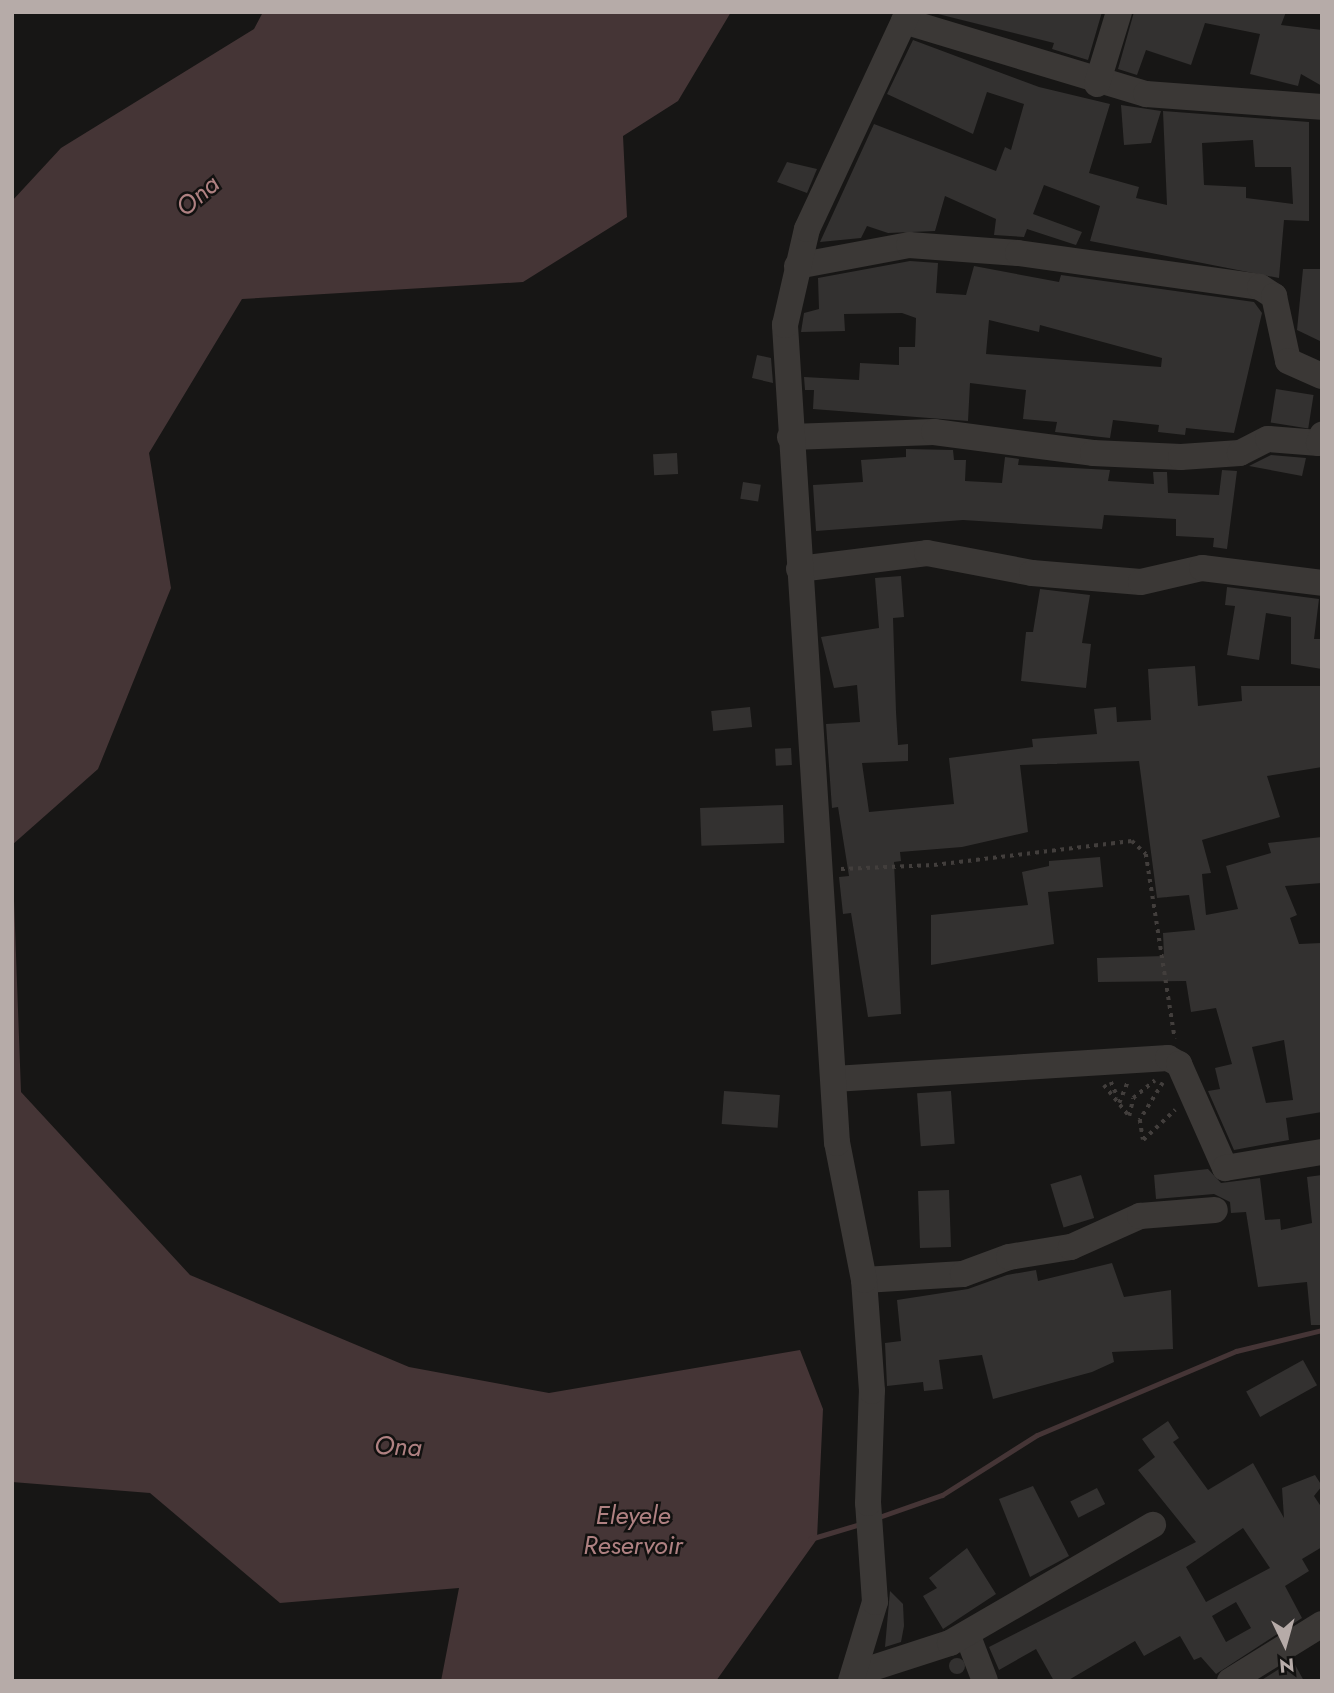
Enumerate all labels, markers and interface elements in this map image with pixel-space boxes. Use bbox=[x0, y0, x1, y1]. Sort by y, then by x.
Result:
water label: Ona bbox=[170, 169, 226, 223]
water label: Ona bbox=[373, 1430, 423, 1464]
water label: Eleyele Reservoir bbox=[583, 1500, 683, 1562]
north arrow bbox=[1250, 1609, 1320, 1679]
text: N bbox=[1278, 1651, 1296, 1680]

